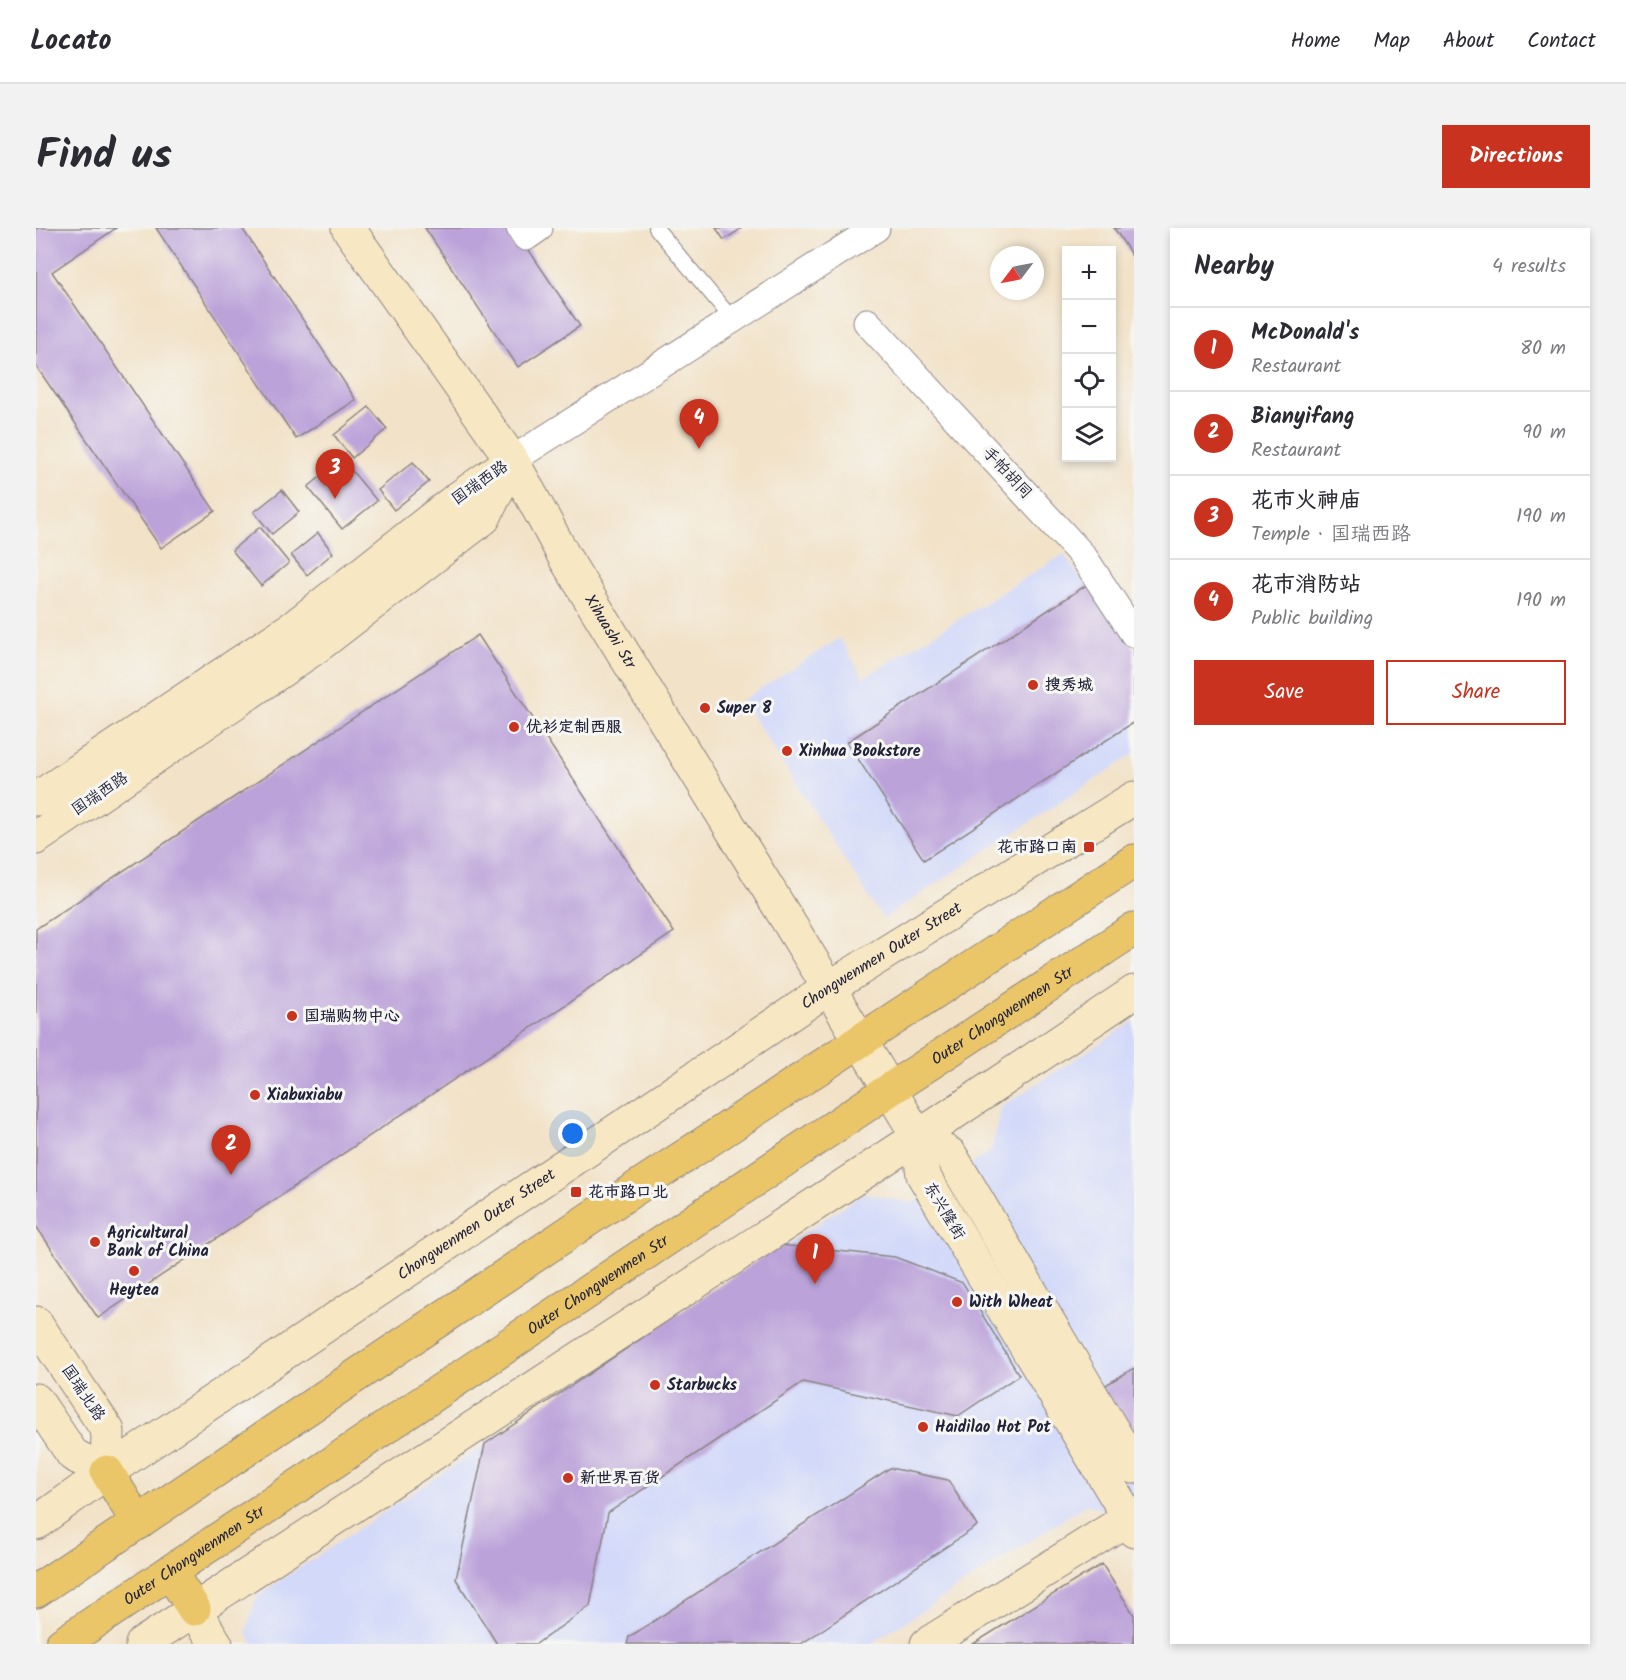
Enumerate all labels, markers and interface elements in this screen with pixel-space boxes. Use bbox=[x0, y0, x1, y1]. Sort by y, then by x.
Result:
text: Locato bbox=[30, 19, 111, 64]
text: Home bbox=[1291, 25, 1340, 58]
text: Map bbox=[1373, 25, 1410, 58]
text: About bbox=[1443, 25, 1494, 58]
text: Contact bbox=[1527, 25, 1596, 58]
text: Find us bbox=[36, 123, 172, 190]
button: Directions bbox=[1442, 125, 1590, 188]
north arrow bbox=[990, 246, 1044, 300]
map controls bbox=[1062, 246, 1116, 462]
button: + bbox=[1062, 246, 1116, 300]
text: Nearby bbox=[1194, 246, 1274, 288]
text: 4 results bbox=[1492, 251, 1566, 283]
button: − bbox=[1062, 300, 1116, 354]
text: McDonald's bbox=[1251, 316, 1359, 351]
text: 1 bbox=[1210, 333, 1217, 365]
text: 80 m bbox=[1520, 333, 1566, 365]
text: Restaurant bbox=[1251, 351, 1341, 383]
button: locate bbox=[1062, 354, 1116, 408]
pin: 4 bbox=[680, 400, 718, 449]
text: Bianyifang bbox=[1251, 400, 1355, 435]
button: layers bbox=[1062, 408, 1116, 462]
text: 2 bbox=[1208, 417, 1219, 449]
text: 90 m bbox=[1522, 417, 1566, 449]
text: Restaurant bbox=[1251, 435, 1341, 467]
street label: 手帕胡同 bbox=[976, 441, 1038, 505]
pin: 3 bbox=[316, 450, 354, 499]
street label: 国瑞西路 bbox=[447, 454, 513, 512]
text: 花市火神庙 bbox=[1251, 484, 1361, 519]
text: 3 bbox=[1208, 501, 1219, 533]
text: 190 m bbox=[1516, 501, 1566, 533]
text: Temple · 国瑞西路 bbox=[1251, 519, 1411, 551]
text: 花市消防站 bbox=[1251, 568, 1361, 603]
text: 4 bbox=[1208, 585, 1219, 617]
text: 190 m bbox=[1516, 585, 1566, 617]
street label: Xihuashi Str bbox=[578, 590, 644, 675]
text: Public building bbox=[1251, 603, 1373, 635]
button: Save bbox=[1194, 660, 1374, 725]
button: Share bbox=[1386, 660, 1566, 725]
place label: 搜秀城 bbox=[1045, 673, 1093, 698]
marker: 搜秀城 bbox=[1026, 678, 1040, 692]
place label: Super 8 bbox=[717, 696, 772, 721]
marker: Super 8 bbox=[698, 701, 712, 715]
place label: 优衫定制西服 bbox=[526, 715, 622, 740]
marker: 优衫定制西服 bbox=[507, 720, 521, 734]
place label: Xinhua Bookstore bbox=[798, 739, 921, 764]
marker: Xinhua Bookstore bbox=[780, 744, 794, 758]
street label: 国瑞西路 bbox=[66, 766, 134, 822]
place label: 花市路口南 bbox=[997, 835, 1077, 860]
marker: 花市路口南 bbox=[1082, 840, 1096, 854]
street label: Chongwenmen Outer Street bbox=[796, 895, 967, 1016]
street label: Outer Chongwenmen Str bbox=[926, 959, 1080, 1071]
place label: 国瑞购物中心 bbox=[304, 1004, 400, 1029]
marker: 国瑞购物中心 bbox=[285, 1009, 299, 1023]
place label: Xiabuxiabu bbox=[266, 1083, 343, 1108]
marker: Xiabuxiabu bbox=[248, 1088, 262, 1102]
your location bbox=[558, 1119, 587, 1148]
pin: 2 bbox=[212, 1126, 250, 1175]
street label: Chongwenmen Outer Street bbox=[392, 1162, 561, 1287]
street label: 东兴隆街 bbox=[917, 1177, 971, 1245]
place label: 花市路口北 bbox=[588, 1180, 668, 1205]
marker: 花市路口北 bbox=[569, 1185, 583, 1199]
place label: Agricultural Bank of China bbox=[107, 1221, 209, 1264]
street label: Outer Chongwenmen Str bbox=[522, 1228, 675, 1341]
pin: 1 bbox=[796, 1234, 834, 1284]
marker: Agricultural Bank of China bbox=[88, 1235, 102, 1249]
marker: Heytea bbox=[127, 1264, 141, 1278]
place label: Heytea bbox=[109, 1278, 159, 1303]
place label: With Wheat bbox=[969, 1290, 1054, 1315]
marker: With Wheat bbox=[950, 1295, 964, 1309]
street label: 国瑞北路 bbox=[55, 1359, 111, 1427]
place label: Starbucks bbox=[667, 1373, 738, 1398]
marker: Starbucks bbox=[648, 1378, 662, 1392]
place label: Haidilao Hot Pot bbox=[935, 1415, 1052, 1440]
marker: Haidilao Hot Pot bbox=[916, 1420, 930, 1434]
place label: 新世界百货 bbox=[580, 1466, 660, 1491]
marker: 新世界百货 bbox=[561, 1471, 575, 1485]
street label: Outer Chongwenmen Str bbox=[118, 1498, 271, 1612]

